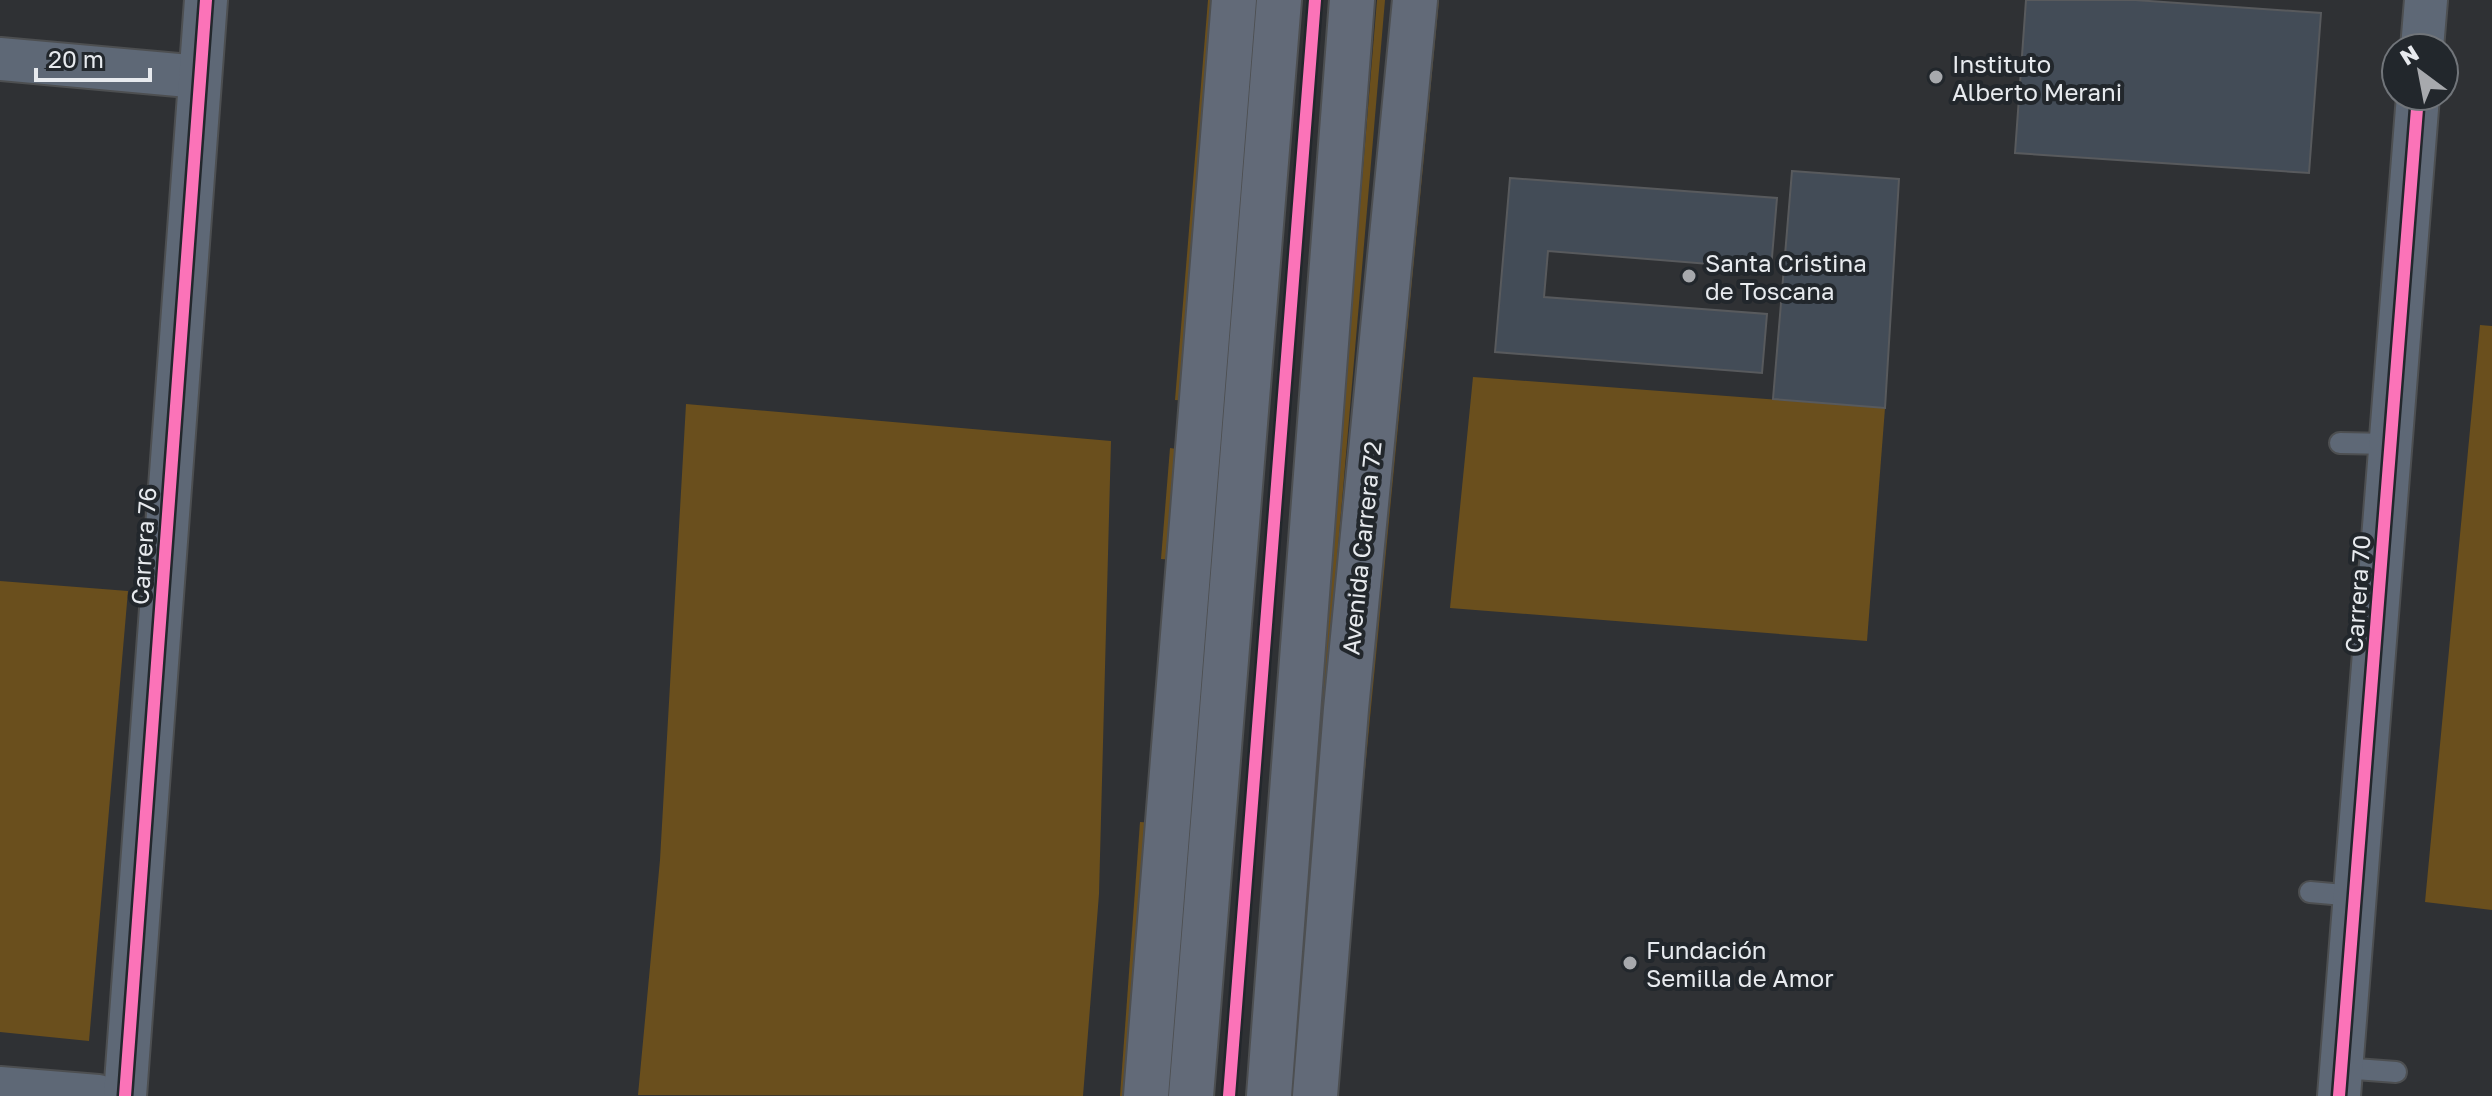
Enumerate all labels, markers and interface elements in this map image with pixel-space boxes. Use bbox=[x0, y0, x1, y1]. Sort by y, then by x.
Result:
scale bar bbox=[36, 32, 150, 82]
north arrow bbox=[2380, 32, 2460, 112]
text: N bbox=[2395, 39, 2423, 70]
text: 20 m bbox=[48, 44, 104, 73]
place label: Instituto Alberto Merani bbox=[1952, 49, 2122, 106]
marker: Instituto Alberto Merani bbox=[1927, 68, 1945, 86]
place label: Santa Cristina de Toscana bbox=[1705, 248, 1867, 305]
marker: Santa Cristina de Toscana bbox=[1680, 267, 1698, 285]
street label: Avenida Carrera 72 bbox=[1335, 440, 1387, 656]
street label: Carrera 76 bbox=[124, 486, 162, 606]
street label: Carrera 70 bbox=[2338, 534, 2376, 654]
place label: Fundación Semilla de Amor bbox=[1646, 935, 1834, 992]
marker: Fundación Semilla de Amor bbox=[1621, 954, 1639, 972]

